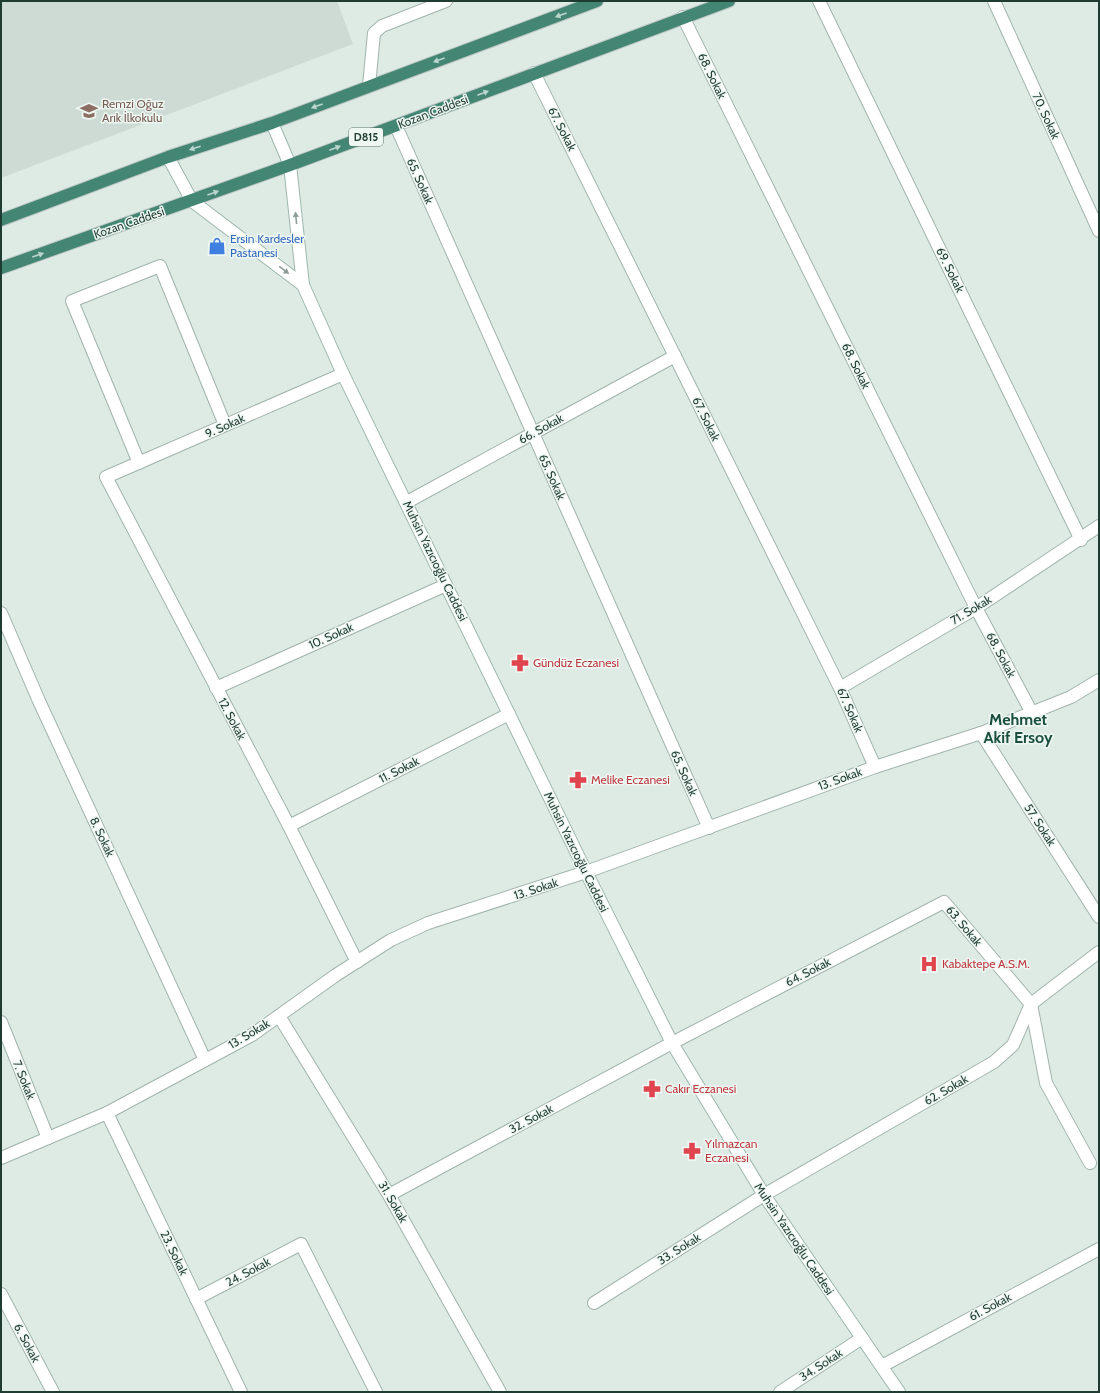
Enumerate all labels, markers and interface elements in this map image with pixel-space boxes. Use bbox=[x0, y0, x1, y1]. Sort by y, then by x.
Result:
one-way arrow bbox=[555, 12, 567, 18]
street label: 68. Sokak bbox=[695, 50, 730, 102]
one-way arrow bbox=[433, 58, 445, 64]
one-way arrow bbox=[478, 89, 490, 95]
street label: 70. Sokak bbox=[1029, 90, 1064, 142]
street label: Kozan Caddesi bbox=[396, 91, 470, 132]
place label: Remzi Oğuz Arık İlkokulu bbox=[102, 96, 164, 125]
school or university icon: Remzi Oğuz Arık İlkokulu bbox=[79, 101, 99, 121]
one-way arrow bbox=[311, 103, 323, 109]
street label: 67. Sokak bbox=[545, 104, 580, 154]
road number: D815 bbox=[349, 128, 383, 146]
one-way arrow bbox=[330, 145, 342, 151]
one-way arrow bbox=[188, 146, 200, 152]
street label: 65. Sokak bbox=[404, 156, 437, 207]
one-way arrow bbox=[208, 190, 220, 196]
street label: Kozan Caddesi bbox=[91, 203, 166, 242]
one-way arrow bbox=[293, 212, 299, 224]
place label: Ersin Kardesler Pastanesi bbox=[230, 231, 304, 260]
shop icon: Ersin Kardesler Pastanesi bbox=[207, 236, 227, 256]
street label: 69. Sokak bbox=[933, 245, 968, 295]
one-way arrow bbox=[32, 252, 44, 258]
one-way arrow bbox=[279, 266, 289, 274]
street label: 68. Sokak bbox=[839, 340, 874, 392]
street label: 67. Sokak bbox=[689, 394, 724, 444]
street label: 9. Sokak bbox=[203, 410, 248, 441]
street label: 66. Sokak bbox=[516, 410, 566, 447]
street label: 65. Sokak bbox=[536, 452, 569, 503]
street label: Muhsin Yazıcıoğlu Caddesi bbox=[400, 498, 471, 623]
street label: 71. Sokak bbox=[947, 591, 995, 628]
street label: 10. Sokak bbox=[306, 619, 356, 652]
street label: 68. Sokak bbox=[983, 629, 1020, 681]
pharmacy icon: Gündüz Eczanesi bbox=[510, 653, 530, 673]
place label: Gündüz Eczanesi bbox=[533, 655, 619, 670]
street label: 67. Sokak bbox=[834, 685, 867, 735]
street label: 12. Sokak bbox=[215, 695, 250, 743]
district label: Mehmet Akif Ersoy bbox=[983, 710, 1053, 747]
street label: 65. Sokak bbox=[668, 748, 701, 799]
street label: 11. Sokak bbox=[376, 753, 422, 786]
street label: 13. Sokak bbox=[816, 763, 864, 793]
pharmacy icon: Melike Eczanesi bbox=[568, 770, 588, 790]
place label: Melike Eczanesi bbox=[591, 772, 670, 787]
street label: Muhsin Yazıcıoğlu Caddesi bbox=[541, 789, 612, 914]
street label: 57. Sokak bbox=[1021, 801, 1060, 849]
street label: 8. Sokak bbox=[87, 814, 119, 860]
street label: 13. Sokak bbox=[512, 874, 560, 903]
street label: 63. Sokak bbox=[943, 902, 986, 950]
street label: 64. Sokak bbox=[783, 954, 833, 989]
hospital icon: Kabaktepe A.S.M. bbox=[919, 954, 939, 974]
place label: Kabaktepe A.S.M. bbox=[942, 956, 1030, 971]
street label: 13. Sokak bbox=[225, 1015, 273, 1052]
street label: 7. Sokak bbox=[10, 1058, 39, 1102]
street label: 62. Sokak bbox=[921, 1071, 971, 1108]
pharmacy icon: Cakır Eczanesi bbox=[642, 1079, 662, 1099]
place label: Cakır Eczanesi bbox=[665, 1081, 736, 1096]
street label: 32. Sokak bbox=[506, 1100, 556, 1136]
place label: Yılmazcan Eczanesi bbox=[704, 1136, 758, 1165]
pharmacy icon: Yılmazcan Eczanesi bbox=[682, 1141, 702, 1161]
street label: 31. Sokak bbox=[376, 1178, 412, 1226]
street label: Muhsin Yazıcıoğlu Caddesi bbox=[751, 1180, 837, 1298]
street label: 23. Sokak bbox=[157, 1228, 192, 1278]
street label: 33. Sokak bbox=[654, 1229, 704, 1268]
street label: 24. Sokak bbox=[223, 1253, 273, 1290]
street label: 61. Sokak bbox=[966, 1289, 1014, 1324]
street label: 6. Sokak bbox=[11, 1321, 44, 1365]
street label: 34. Sokak bbox=[796, 1345, 846, 1384]

